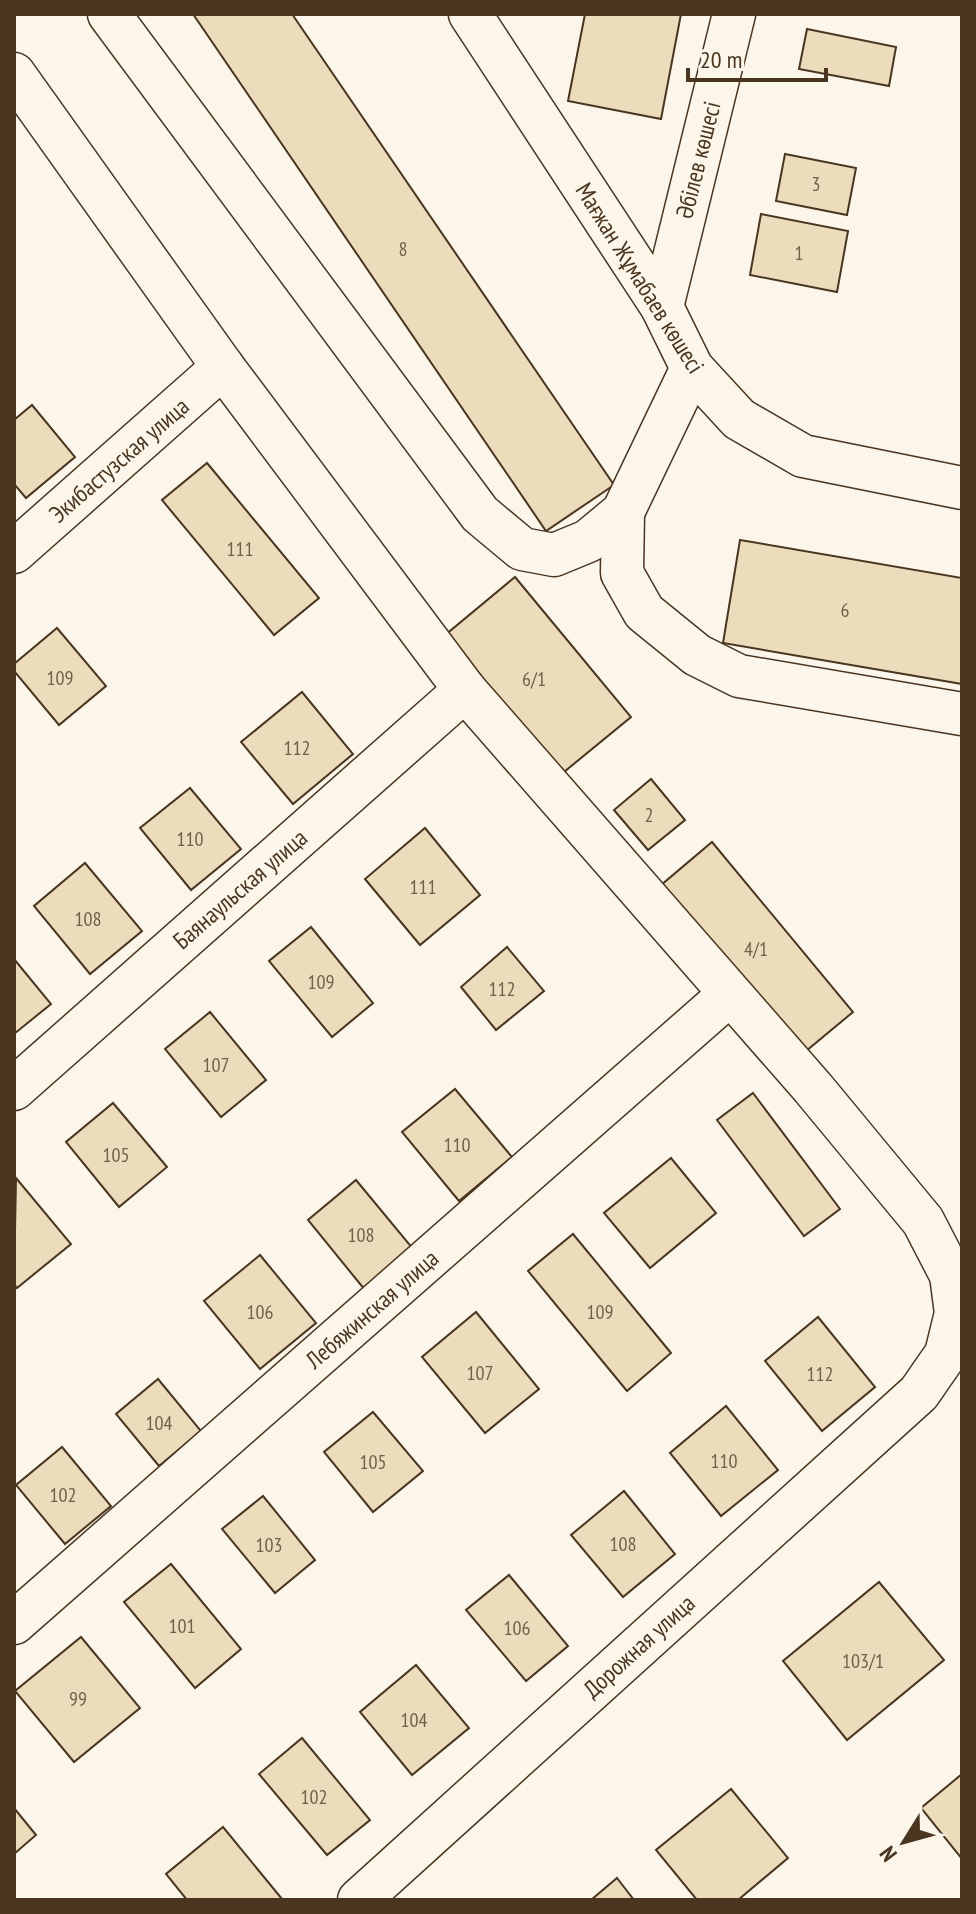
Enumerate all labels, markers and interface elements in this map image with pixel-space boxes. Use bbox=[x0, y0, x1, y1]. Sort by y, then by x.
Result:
scale bar bbox=[688, 32, 826, 82]
text: 20 m bbox=[700, 44, 742, 75]
street label: Әбілев көшесі bbox=[668, 98, 728, 222]
house number: 3 bbox=[812, 171, 821, 197]
street label: Мағжан Жұмабаев көшесі bbox=[569, 177, 711, 379]
house number: 8 bbox=[399, 236, 408, 262]
house number: 1 bbox=[795, 240, 804, 266]
street label: Экибастузская улица bbox=[43, 391, 195, 529]
house number: 111 bbox=[227, 536, 254, 562]
house number: 6 bbox=[841, 597, 850, 623]
house number: 109 bbox=[47, 665, 74, 691]
house number: 6/1 bbox=[522, 666, 546, 692]
house number: 112 bbox=[284, 735, 311, 761]
house number: 2 bbox=[645, 802, 654, 828]
street label: Баянаульская улица bbox=[166, 822, 314, 956]
house number: 110 bbox=[177, 826, 204, 852]
house number: 111 bbox=[410, 874, 437, 900]
house number: 108 bbox=[75, 906, 102, 932]
house number: 4/1 bbox=[744, 936, 768, 962]
house number: 109 bbox=[308, 969, 335, 995]
house number: 112 bbox=[489, 976, 516, 1002]
house number: 107 bbox=[203, 1052, 230, 1078]
house number: 110 bbox=[444, 1132, 471, 1158]
house number: 105 bbox=[103, 1142, 130, 1168]
house number: 108 bbox=[348, 1222, 375, 1248]
street label: Лебяжинская улица bbox=[298, 1243, 445, 1376]
house number: 106 bbox=[247, 1299, 274, 1325]
house number: 109 bbox=[587, 1299, 614, 1325]
house number: 107 bbox=[467, 1360, 494, 1386]
house number: 112 bbox=[807, 1361, 834, 1387]
house number: 104 bbox=[146, 1410, 173, 1436]
house number: 110 bbox=[711, 1448, 738, 1474]
house number: 105 bbox=[360, 1449, 387, 1475]
house number: 102 bbox=[50, 1482, 77, 1508]
house number: 108 bbox=[610, 1531, 637, 1557]
house number: 103 bbox=[256, 1532, 283, 1558]
street label: Дорожная улица bbox=[577, 1588, 701, 1704]
house number: 101 bbox=[169, 1613, 196, 1639]
house number: 106 bbox=[504, 1615, 531, 1641]
house number: 103/1 bbox=[842, 1648, 884, 1674]
house number: 99 bbox=[69, 1686, 87, 1712]
house number: 104 bbox=[401, 1707, 428, 1733]
house number: 102 bbox=[301, 1784, 328, 1810]
north arrow bbox=[864, 1802, 944, 1882]
text: N bbox=[873, 1841, 903, 1867]

